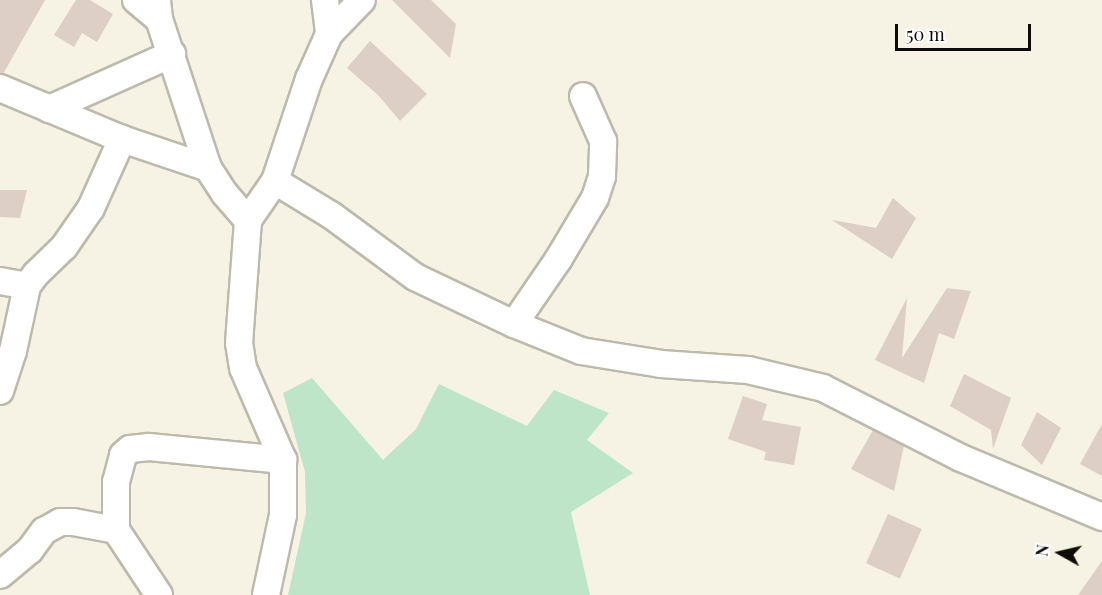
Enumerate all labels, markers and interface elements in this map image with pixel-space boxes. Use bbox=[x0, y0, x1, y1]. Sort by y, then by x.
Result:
scale bar bbox=[898, 12, 1034, 50]
text: 50 m bbox=[906, 22, 945, 46]
north arrow bbox=[1030, 523, 1090, 583]
text: N bbox=[1030, 543, 1053, 558]

